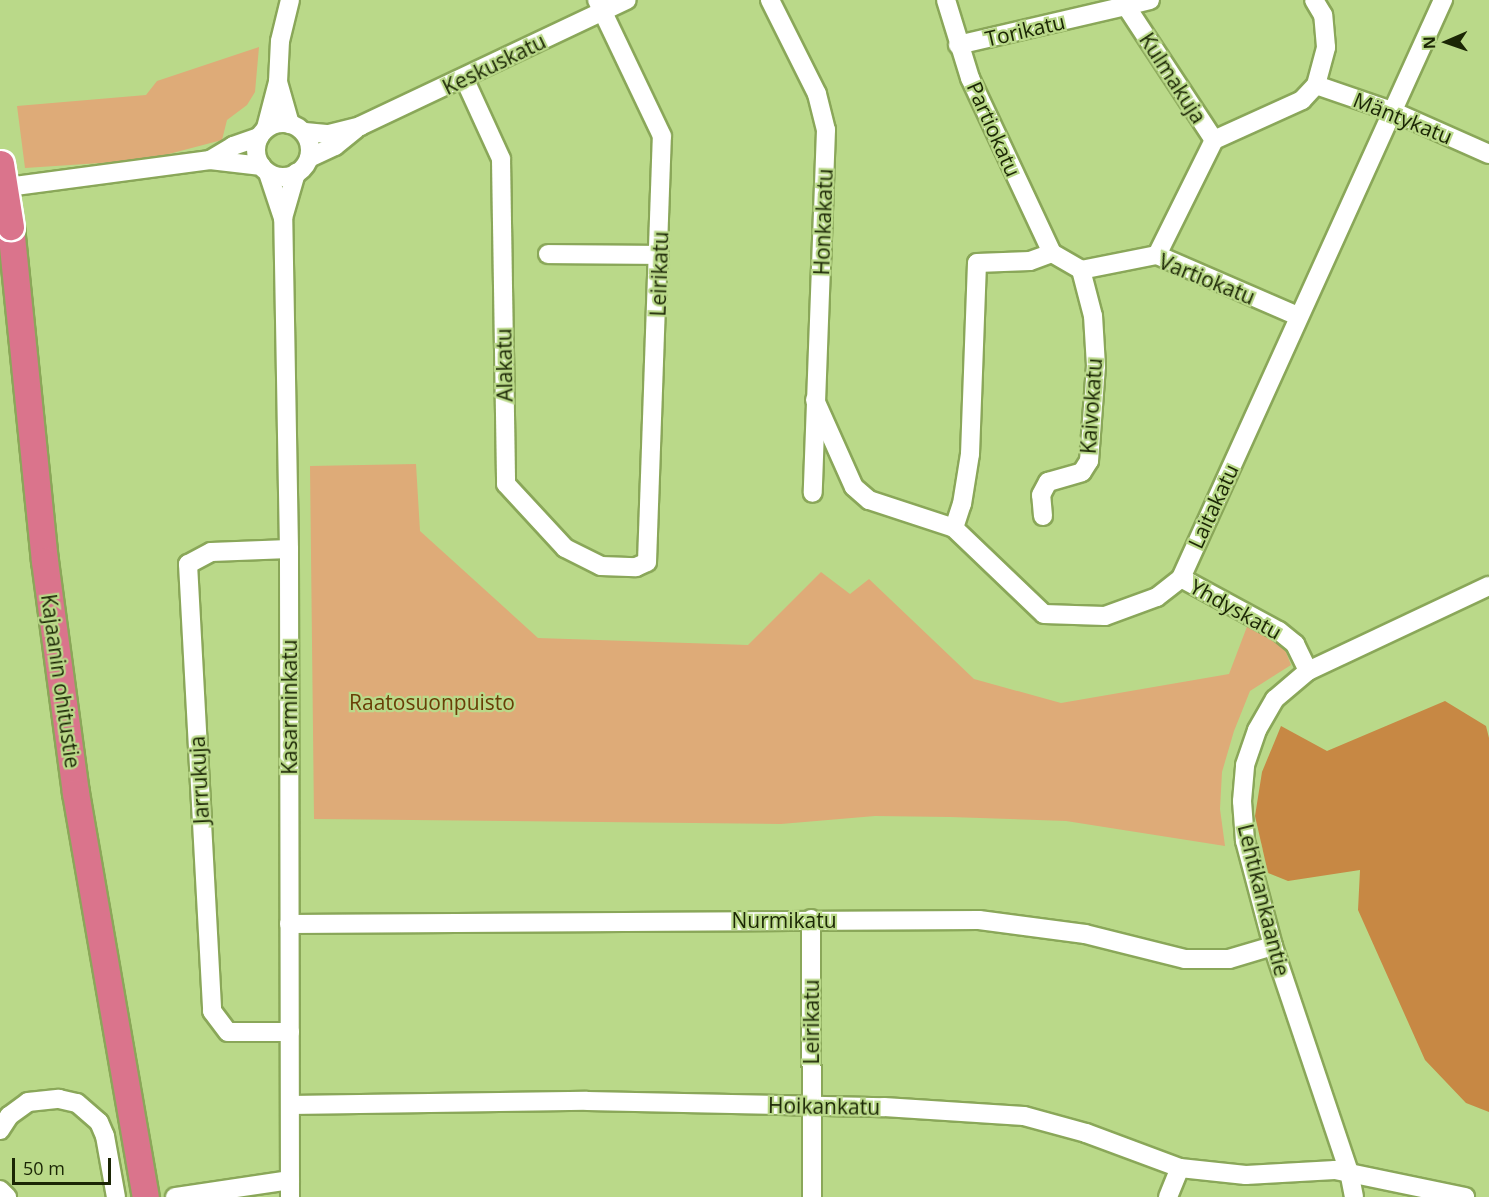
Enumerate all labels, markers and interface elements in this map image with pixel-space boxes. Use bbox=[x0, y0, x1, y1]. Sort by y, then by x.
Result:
street label: Torikatu bbox=[983, 9, 1067, 51]
north arrow bbox=[1417, 12, 1477, 72]
street label: Keskuskatu bbox=[438, 28, 550, 100]
street label: Kulmakuja bbox=[1134, 28, 1212, 128]
text: N bbox=[1418, 36, 1440, 50]
street label: Partiokatu bbox=[962, 78, 1026, 180]
street label: Mäntykatu bbox=[1350, 87, 1456, 149]
street label: Honkakatu bbox=[809, 168, 837, 276]
street label: Leirikatu bbox=[645, 231, 673, 317]
street label: Vartiokatu bbox=[1155, 248, 1259, 310]
street label: Alakatu bbox=[491, 328, 517, 402]
street label: Kaivokatu bbox=[1075, 357, 1107, 455]
street label: Laitakatu bbox=[1183, 460, 1243, 552]
street label: Yhdyskatu bbox=[1186, 573, 1286, 645]
street label: Kajaanin ohitustie bbox=[36, 592, 86, 770]
street label: Kasarminkatu bbox=[276, 639, 302, 775]
park label: Raatosuonpuisto bbox=[349, 689, 515, 715]
street label: Jarrukuja bbox=[184, 735, 214, 825]
street label: Lehtikankaantie bbox=[1233, 821, 1295, 979]
street label: Nurmikatu bbox=[731, 907, 837, 933]
street label: Leirikatu bbox=[798, 979, 824, 1065]
street label: Hoikankatu bbox=[768, 1092, 880, 1120]
scale bar bbox=[15, 1146, 114, 1184]
text: 50 m bbox=[23, 1156, 65, 1180]

